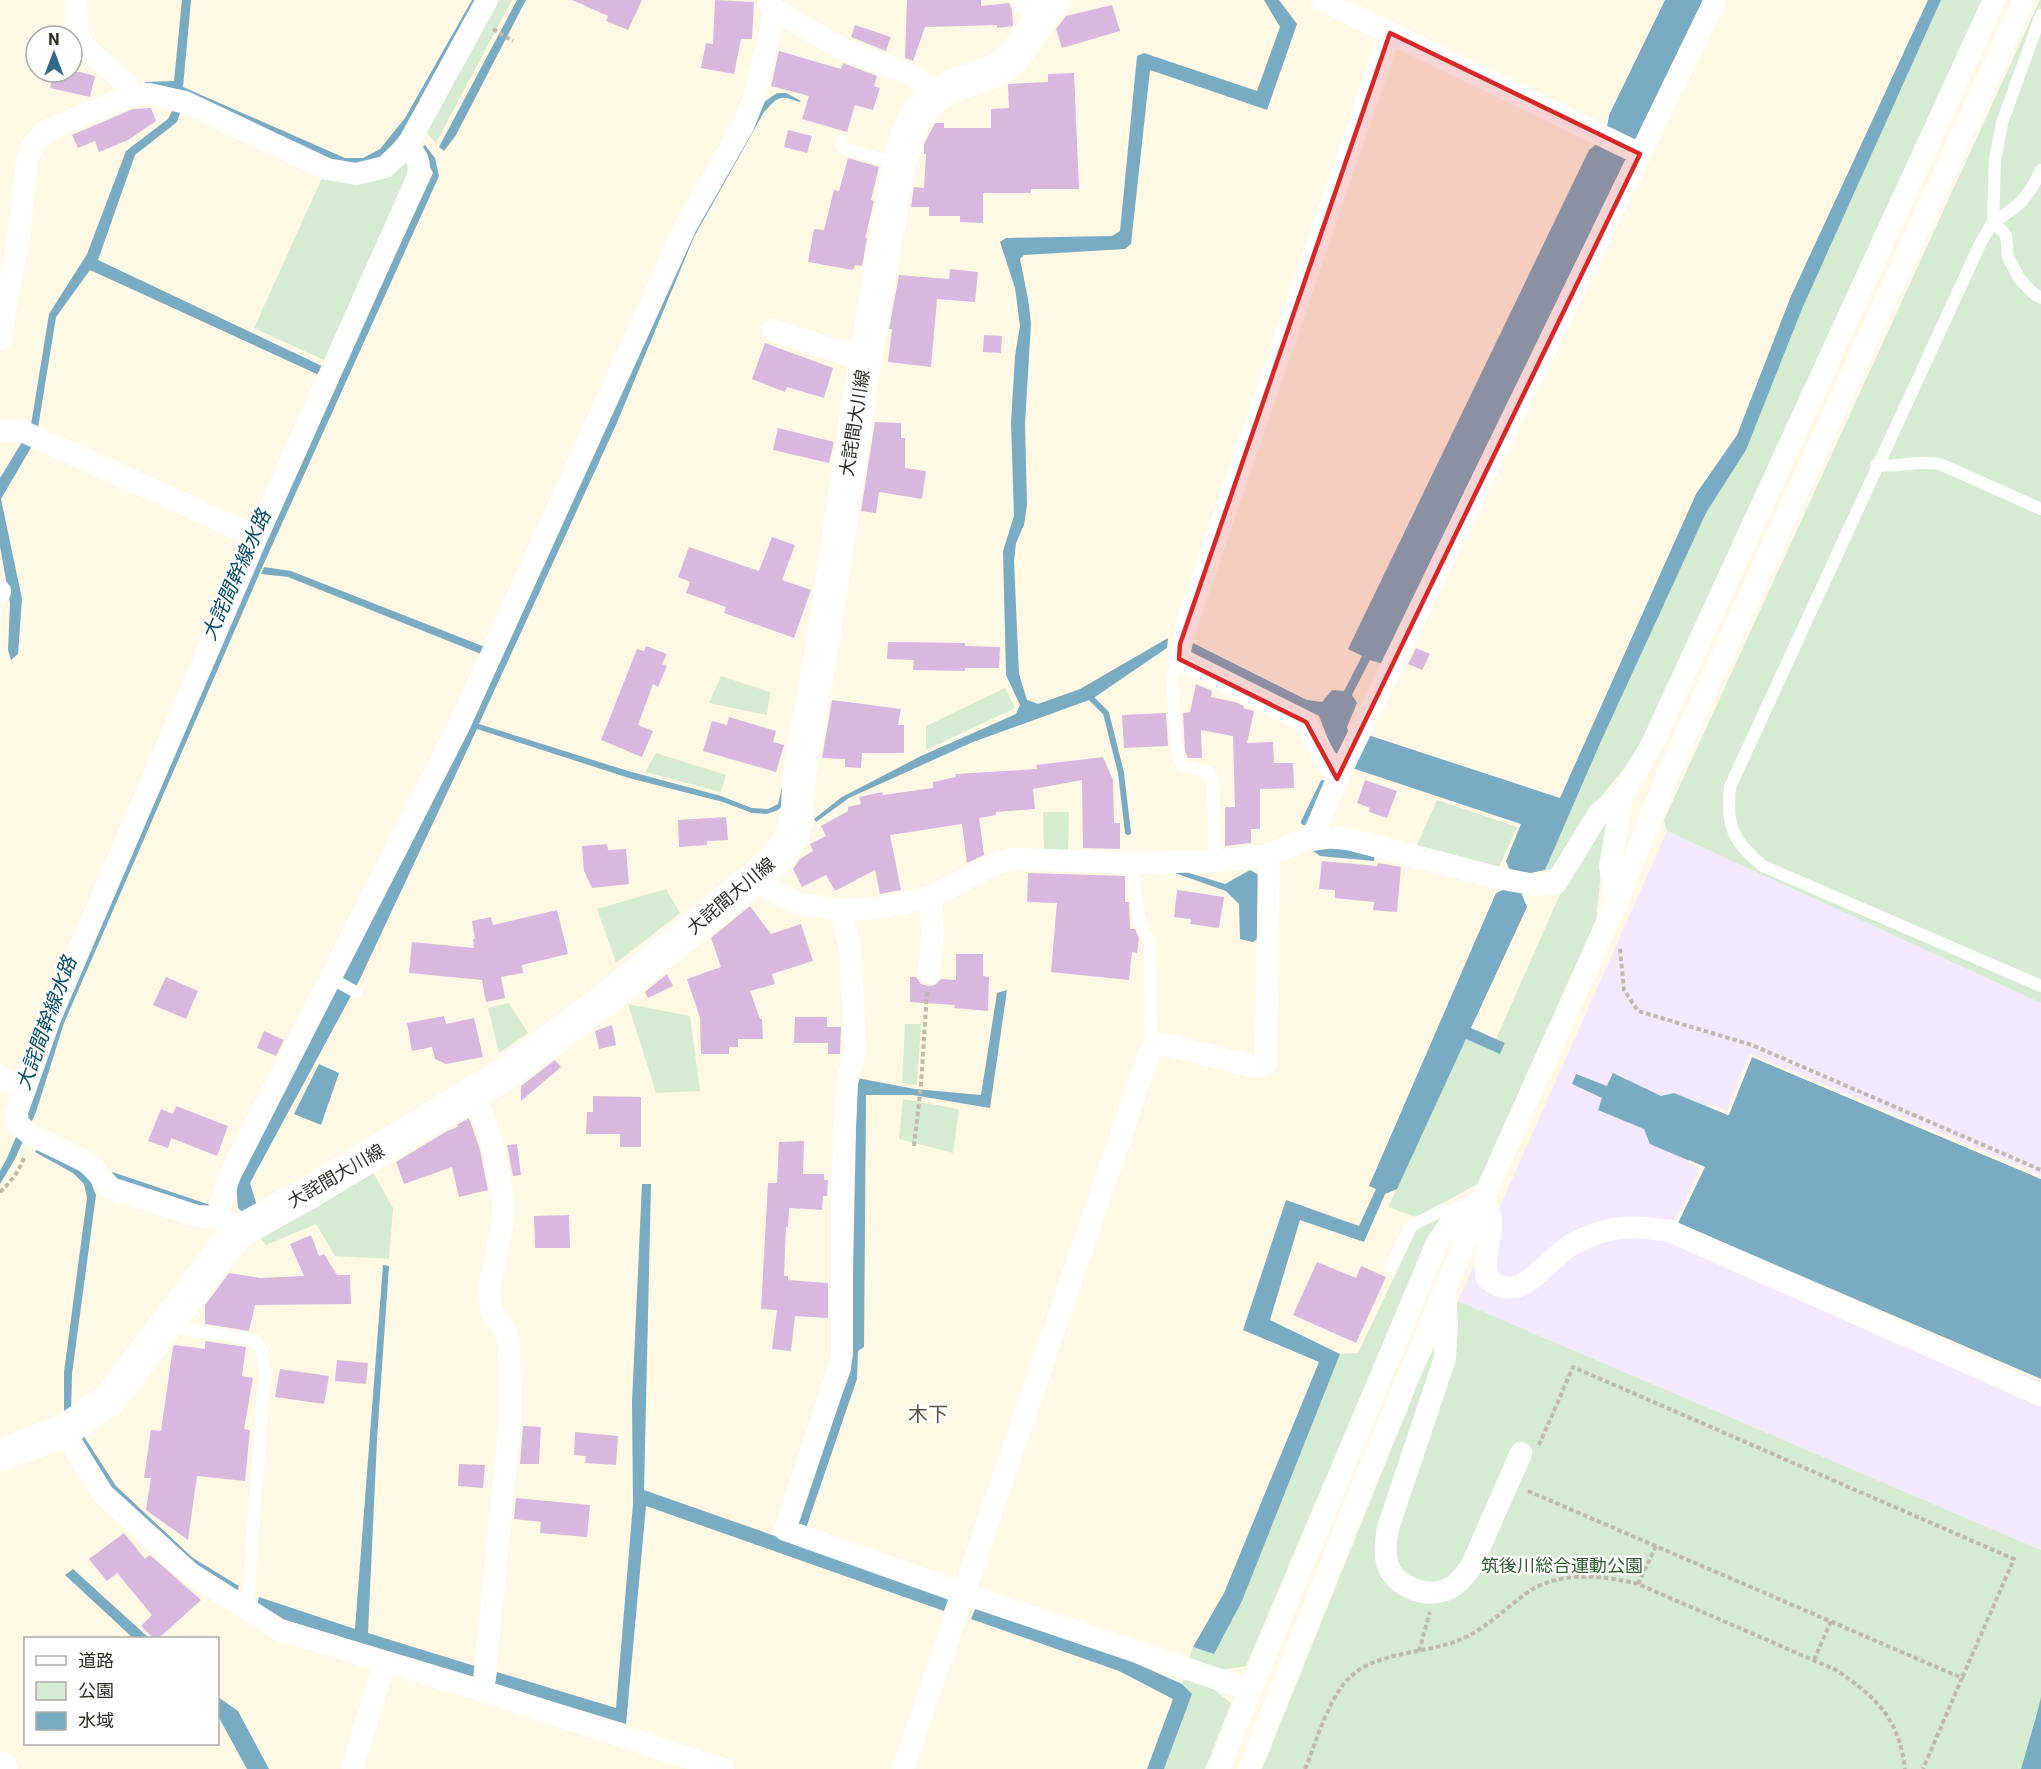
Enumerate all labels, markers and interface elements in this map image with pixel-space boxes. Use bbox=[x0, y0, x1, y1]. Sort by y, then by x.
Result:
north arrow bbox=[24, 24, 84, 84]
text: N bbox=[48, 30, 60, 49]
street label: 大詫間大川線 bbox=[836, 368, 873, 478]
water label: 大詫間幹線水路 bbox=[197, 504, 276, 644]
street label: 大詫間大川線 bbox=[683, 853, 779, 938]
water label: 大詫間幹線水路 bbox=[11, 951, 82, 1093]
street label: 大詫間大川線 bbox=[284, 1139, 388, 1212]
district label: 木下 bbox=[908, 1402, 948, 1426]
park label: 筑後川総合運動公園 bbox=[1481, 1555, 1643, 1576]
legend bbox=[24, 1637, 219, 1745]
text: 道路 bbox=[78, 1650, 114, 1671]
text: 公園 bbox=[78, 1680, 114, 1701]
text: 水域 bbox=[78, 1710, 114, 1731]

